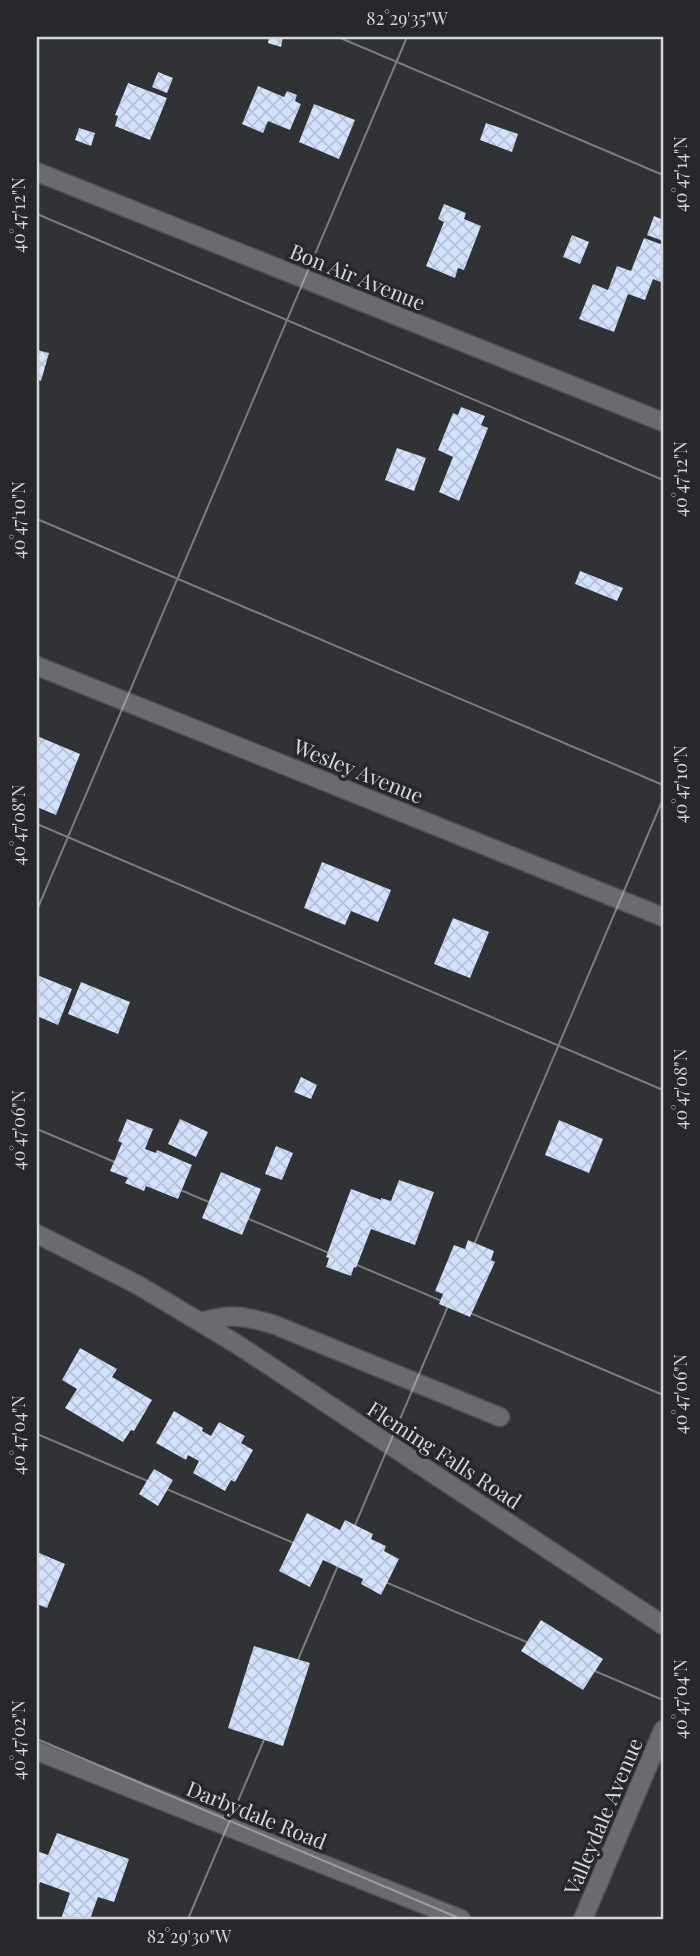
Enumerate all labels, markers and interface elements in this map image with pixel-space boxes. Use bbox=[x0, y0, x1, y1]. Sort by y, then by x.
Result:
text: 82°29'35"W bbox=[366, 6, 448, 30]
text: 40°47'14"N bbox=[668, 136, 692, 212]
text: 40°47'12"N bbox=[6, 177, 30, 253]
street label: Bon Air Avenue bbox=[286, 236, 430, 316]
text: 40°47'12"N bbox=[668, 441, 692, 517]
text: 40°47'10"N bbox=[6, 481, 30, 559]
street label: Wesley Avenue bbox=[289, 731, 428, 809]
text: 40°47'10"N bbox=[668, 745, 692, 823]
text: 40°47'08"N bbox=[6, 784, 30, 865]
text: 40°47'08"N bbox=[668, 1048, 692, 1129]
text: 40°47'06"N bbox=[6, 1089, 30, 1170]
text: 40°47'06"N bbox=[668, 1353, 692, 1434]
street label: Fleming Falls Road bbox=[363, 1394, 527, 1514]
text: 40°47'04"N bbox=[6, 1395, 30, 1475]
text: 40°47'04"N bbox=[668, 1659, 692, 1739]
text: 40°47'02"N bbox=[6, 1700, 30, 1780]
street label: Valleydale Avenue bbox=[556, 1733, 648, 1900]
street label: Darbydale Road bbox=[183, 1773, 331, 1855]
text: 82°29'30"W bbox=[147, 1924, 232, 1948]

